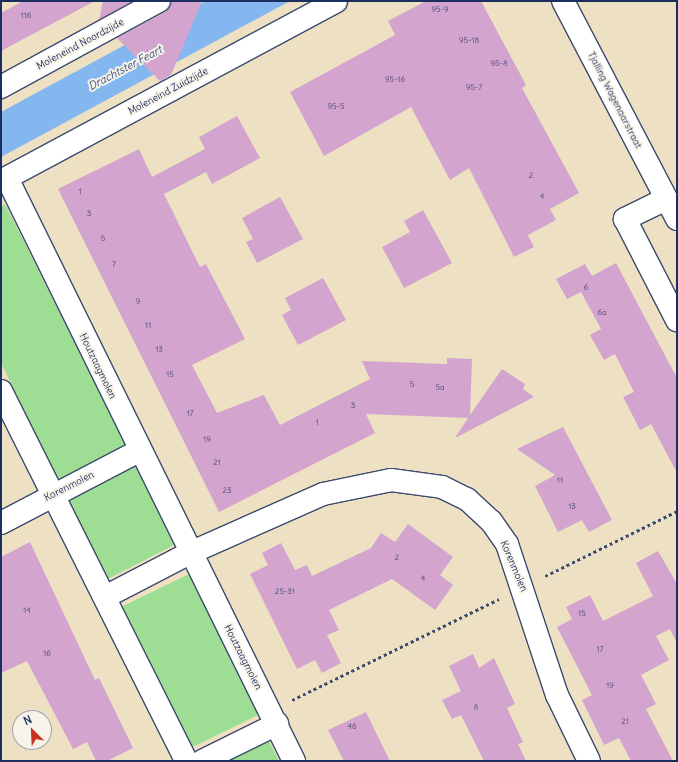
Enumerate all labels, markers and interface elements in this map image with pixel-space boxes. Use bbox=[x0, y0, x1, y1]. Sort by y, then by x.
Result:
house number: 95-9 bbox=[431, 5, 449, 15]
house number: 116 bbox=[21, 11, 31, 21]
street label: Moleneind Noordzijde bbox=[34, 16, 126, 72]
house number: 95-18 bbox=[459, 36, 479, 46]
water label: Drachtster Feart bbox=[86, 43, 164, 93]
street label: Tjalling Wagenaarstraat bbox=[585, 50, 645, 150]
house number: 95-8 bbox=[490, 59, 508, 69]
street label: Moleneind Zuidzijde bbox=[126, 65, 210, 117]
house number: 95-16 bbox=[385, 75, 405, 85]
house number: 95-7 bbox=[466, 83, 482, 93]
house number: 95-5 bbox=[327, 102, 345, 112]
house number: 2 bbox=[529, 171, 533, 181]
house number: 1 bbox=[78, 187, 82, 197]
house number: 4 bbox=[540, 192, 544, 202]
house number: 3 bbox=[87, 209, 91, 219]
house number: 5 bbox=[101, 234, 105, 244]
house number: 7 bbox=[112, 260, 116, 270]
house number: 6 bbox=[584, 283, 588, 293]
house number: 9 bbox=[136, 297, 140, 307]
house number: 6a bbox=[597, 308, 607, 318]
house number: 11 bbox=[145, 321, 151, 331]
street label: Houtzaagmolen bbox=[77, 331, 119, 401]
house number: 13 bbox=[155, 345, 163, 355]
house number: 15 bbox=[166, 370, 174, 380]
house number: 5 bbox=[410, 380, 414, 390]
house number: 5a bbox=[435, 383, 445, 393]
house number: 3 bbox=[351, 401, 355, 411]
house number: 17 bbox=[186, 409, 194, 419]
house number: 1 bbox=[315, 418, 319, 428]
house number: 19 bbox=[203, 435, 211, 445]
house number: 21 bbox=[213, 458, 221, 468]
street label: Korenmolen bbox=[42, 468, 96, 504]
house number: 11 bbox=[557, 476, 563, 486]
house number: 23 bbox=[223, 486, 231, 496]
house number: 13 bbox=[568, 502, 576, 512]
street label: Korenmolen bbox=[498, 539, 530, 593]
house number: 2 bbox=[395, 553, 399, 563]
house number: 4 bbox=[421, 574, 425, 584]
house number: 25-31 bbox=[275, 587, 295, 597]
house number: 14 bbox=[23, 606, 31, 616]
house number: 15 bbox=[578, 609, 586, 619]
street label: Houtzaagmolen bbox=[221, 622, 265, 692]
house number: 17 bbox=[596, 645, 604, 655]
house number: 16 bbox=[43, 649, 51, 659]
house number: 19 bbox=[606, 681, 614, 691]
house number: 8 bbox=[474, 703, 478, 713]
north arrow bbox=[12, 710, 52, 750]
text: N bbox=[21, 712, 34, 728]
house number: 21 bbox=[621, 717, 629, 727]
house number: 46 bbox=[347, 722, 357, 732]

